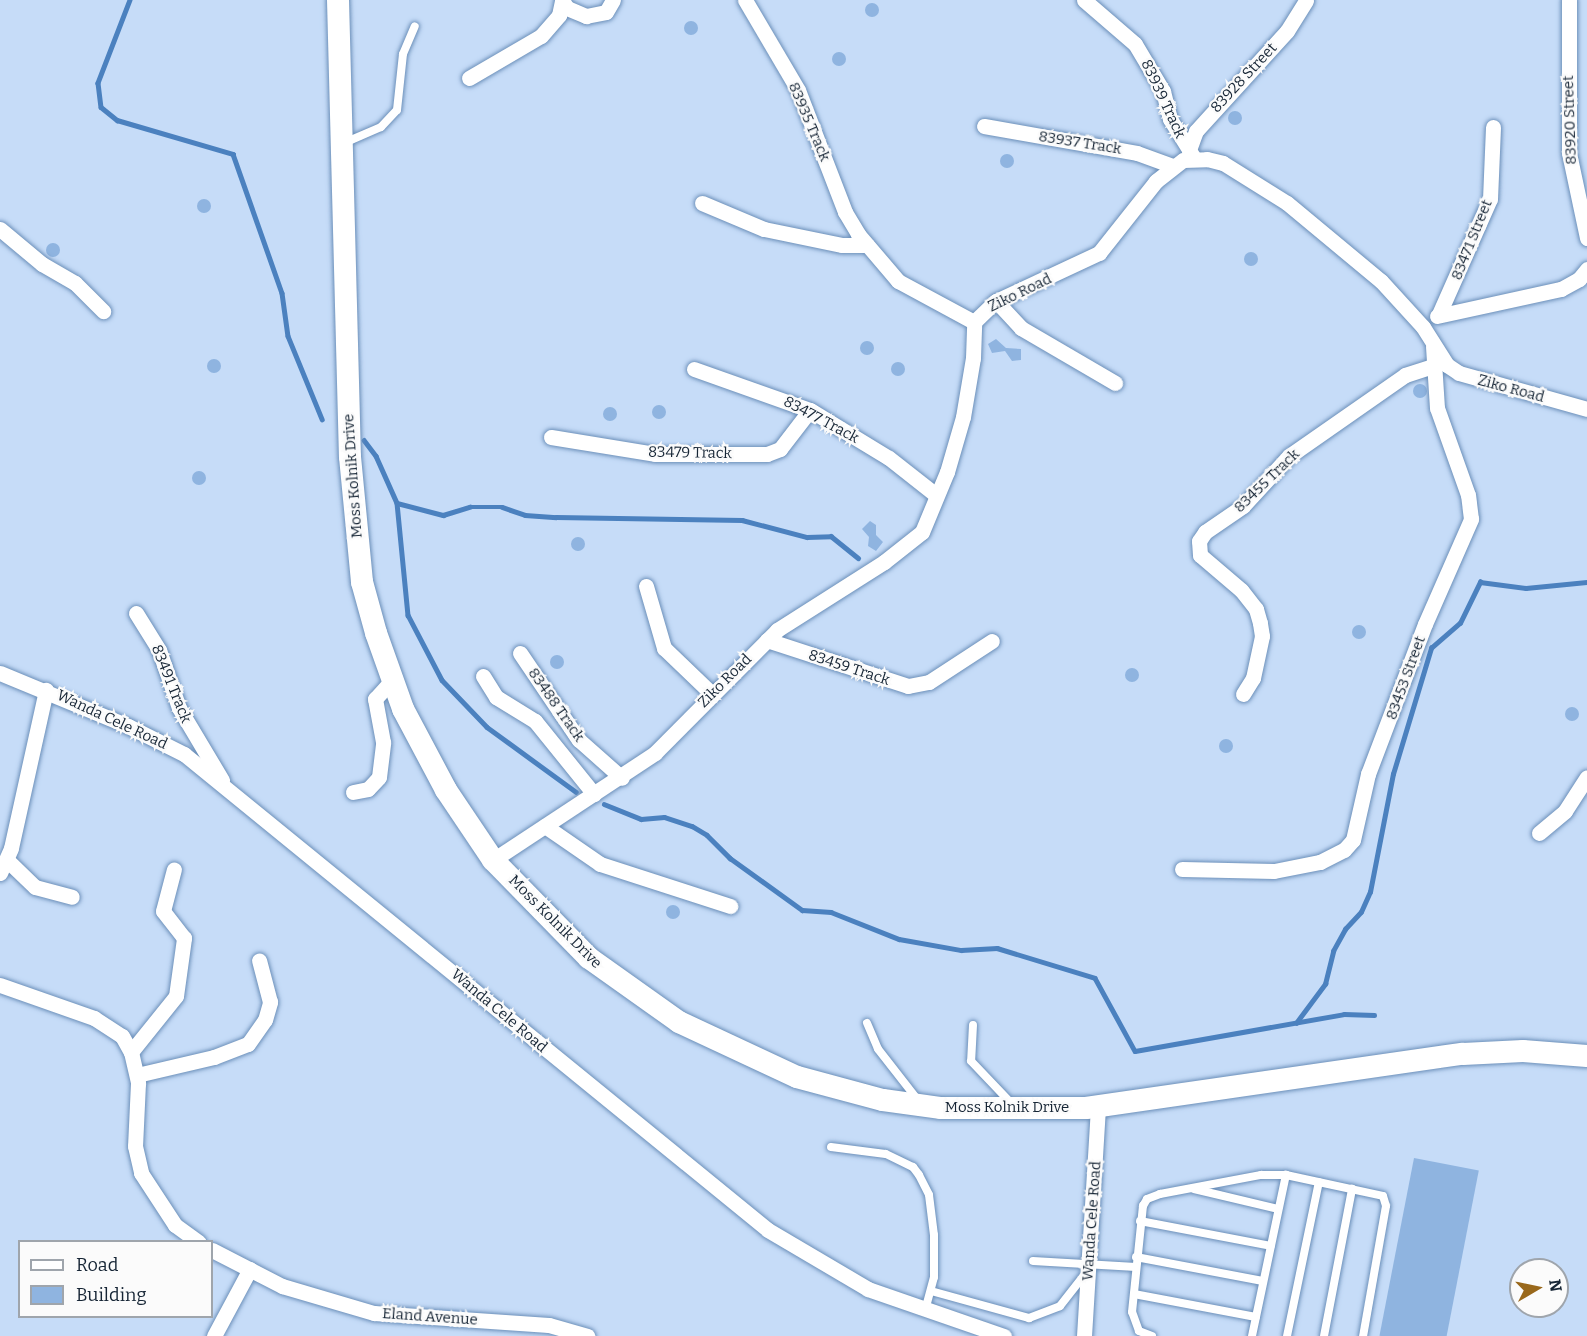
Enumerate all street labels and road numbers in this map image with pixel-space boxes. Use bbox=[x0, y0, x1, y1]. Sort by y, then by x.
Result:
street label: 83928 Street bbox=[1207, 39, 1281, 117]
street label: 83939 Track bbox=[1137, 57, 1189, 141]
street label: 83920 Street bbox=[1559, 75, 1581, 165]
street label: 83935 Track bbox=[784, 80, 834, 164]
street label: 83937 Track bbox=[1037, 128, 1123, 158]
street label: 83471 Street bbox=[1448, 197, 1496, 283]
street label: Ziko Road bbox=[985, 270, 1055, 316]
street label: Ziko Road bbox=[1476, 371, 1546, 407]
street label: 83477 Track bbox=[780, 393, 862, 447]
street label: Moss Kolnik Drive bbox=[340, 413, 366, 539]
street label: 83479 Track bbox=[648, 443, 732, 463]
street label: 83455 Track bbox=[1231, 445, 1303, 517]
street label: 83453 Street bbox=[1383, 634, 1429, 722]
street label: 83491 Track bbox=[147, 642, 195, 726]
street label: 83459 Track bbox=[806, 646, 892, 690]
street label: Ziko Road bbox=[694, 650, 756, 712]
street label: 83488 Track bbox=[524, 665, 588, 745]
street label: Wanda Cele Road bbox=[54, 686, 170, 754]
street label: Moss Kolnik Drive bbox=[505, 872, 605, 972]
street label: Wanda Cele Road bbox=[447, 966, 551, 1056]
street label: Moss Kolnik Drive bbox=[945, 1099, 1069, 1117]
street label: Wanda Cele Road bbox=[1079, 1161, 1105, 1281]
street label: Eland Avenue bbox=[382, 1305, 478, 1329]

